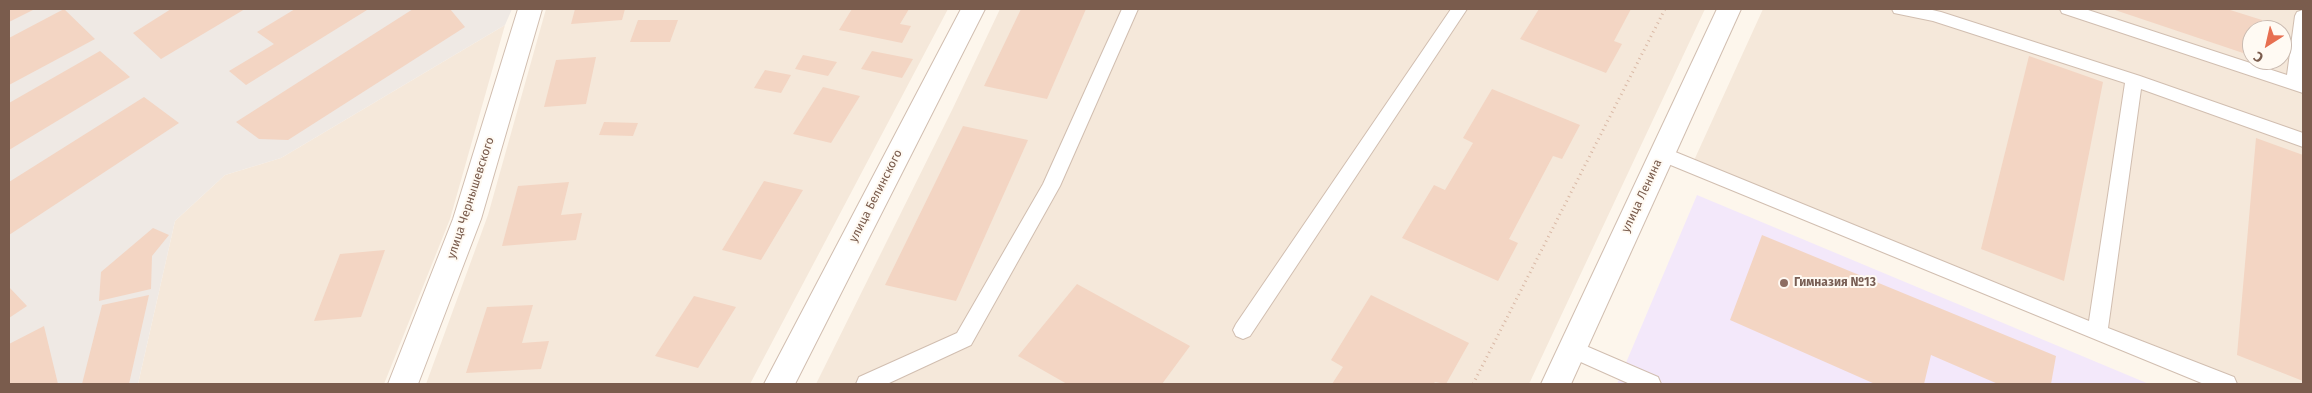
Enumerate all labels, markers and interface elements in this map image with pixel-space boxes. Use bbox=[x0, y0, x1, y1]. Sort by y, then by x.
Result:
north arrow bbox=[2242, 20, 2292, 70]
text: С bbox=[2251, 48, 2267, 66]
street label: улица Чернышевского bbox=[445, 135, 497, 261]
street label: улица Белинского bbox=[846, 147, 906, 245]
street label: улица Ленина bbox=[1619, 157, 1665, 235]
place label: Гимназия №13 bbox=[1794, 276, 1876, 290]
marker: Гимназия №13 bbox=[1778, 277, 1790, 289]

